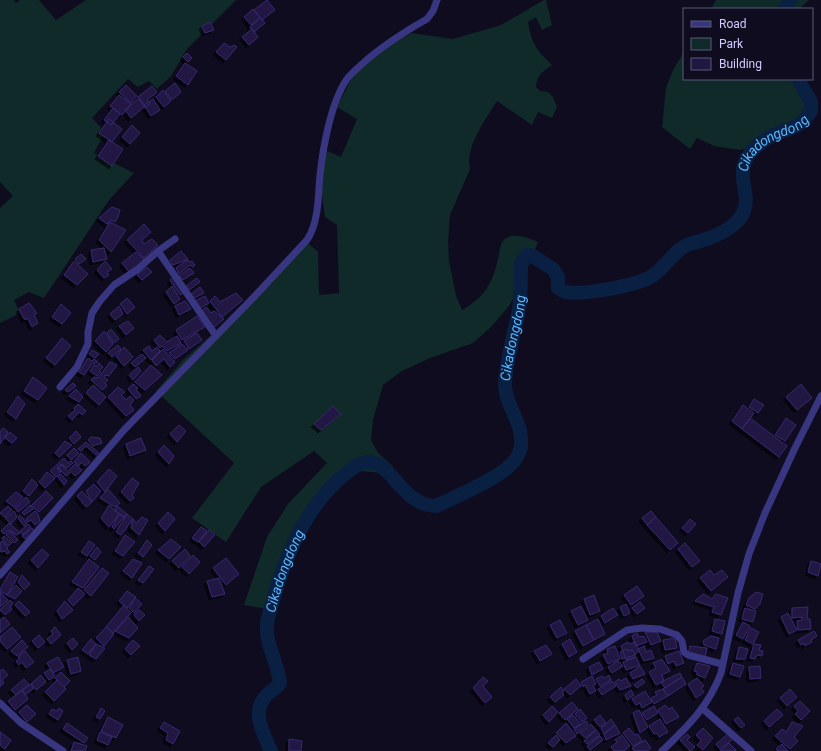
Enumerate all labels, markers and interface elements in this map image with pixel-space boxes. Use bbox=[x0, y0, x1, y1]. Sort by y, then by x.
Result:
legend bbox=[683, 8, 813, 80]
text: Road bbox=[719, 17, 747, 31]
text: Park bbox=[719, 37, 744, 51]
text: Building bbox=[719, 57, 762, 71]
water label: Cikadongdong bbox=[735, 111, 812, 173]
water label: Cikadongdong bbox=[497, 294, 528, 382]
water label: Cikadongdong bbox=[262, 526, 308, 614]

